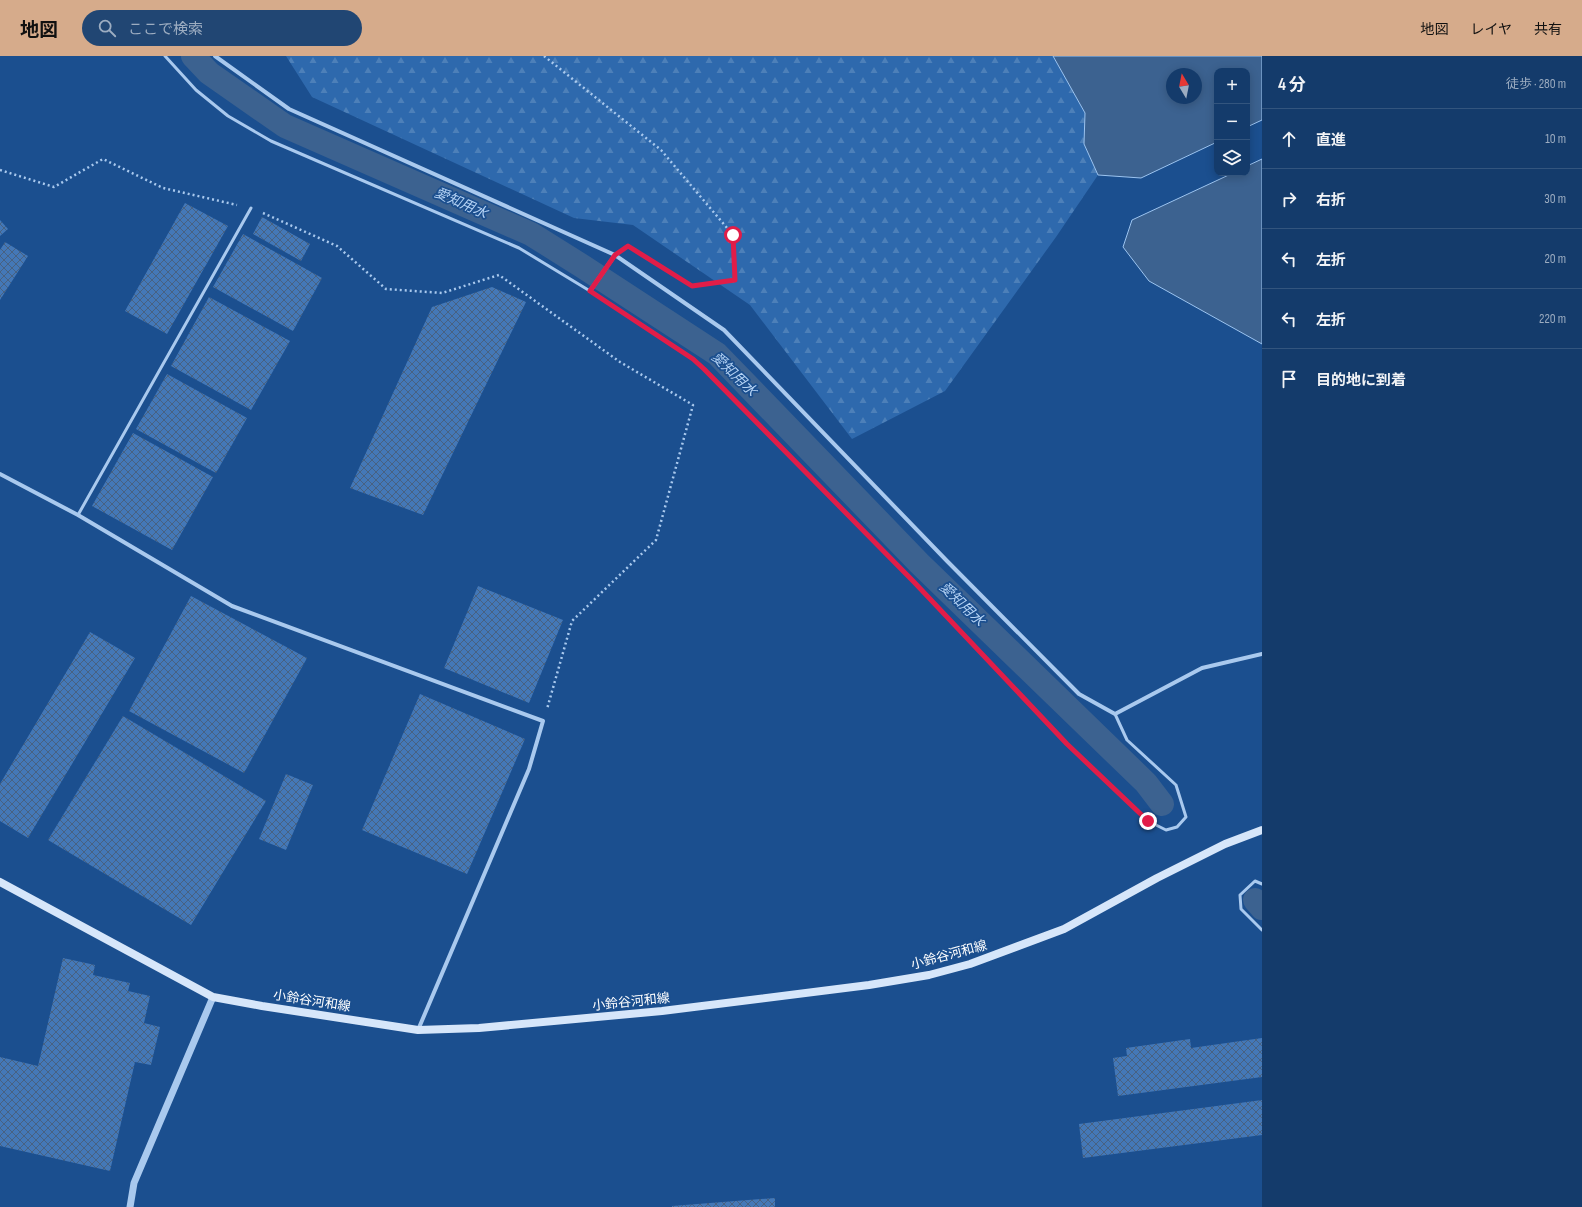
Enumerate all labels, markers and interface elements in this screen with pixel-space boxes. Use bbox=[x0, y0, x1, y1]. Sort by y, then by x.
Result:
search box bbox=[82, 10, 362, 46]
icon: search bbox=[96, 17, 118, 39]
text: 地図 bbox=[20, 19, 58, 42]
text: ここで検索 bbox=[128, 20, 203, 39]
text: 地図 bbox=[1420, 21, 1448, 38]
text: レイヤ bbox=[1470, 21, 1512, 38]
text: 共有 bbox=[1534, 21, 1562, 38]
north arrow bbox=[1166, 68, 1202, 104]
map controls bbox=[1214, 68, 1250, 176]
button: + bbox=[1214, 68, 1250, 104]
text: 4 分 bbox=[1278, 75, 1306, 95]
text: 徒歩 · 280 m bbox=[1506, 76, 1566, 92]
button: − bbox=[1214, 104, 1250, 140]
icon: ahead bbox=[1278, 128, 1300, 150]
text: 直進 bbox=[1316, 131, 1346, 150]
text: 10 m bbox=[1545, 131, 1566, 147]
button: layers bbox=[1214, 140, 1250, 176]
water label: 愛知用水 bbox=[432, 184, 492, 223]
icon: right bbox=[1278, 188, 1300, 210]
text: 右折 bbox=[1316, 191, 1346, 210]
text: 30 m bbox=[1544, 191, 1566, 207]
route start bbox=[724, 226, 742, 244]
icon: left bbox=[1278, 248, 1300, 270]
text: 左折 bbox=[1316, 251, 1346, 270]
text: 20 m bbox=[1544, 251, 1566, 267]
icon: left bbox=[1278, 308, 1300, 330]
text: 左折 bbox=[1316, 311, 1346, 330]
text: 220 m bbox=[1539, 311, 1566, 327]
water label: 愛知用水 bbox=[708, 348, 761, 401]
icon: arrive bbox=[1278, 368, 1300, 390]
text: 目的地に到着 bbox=[1316, 371, 1406, 390]
water label: 愛知用水 bbox=[936, 578, 989, 631]
route end bbox=[1139, 812, 1157, 830]
street label: 小鈴谷河和線 bbox=[909, 937, 989, 973]
street label: 小鈴谷河和線 bbox=[272, 987, 352, 1015]
street label: 小鈴谷河和線 bbox=[591, 990, 671, 1014]

